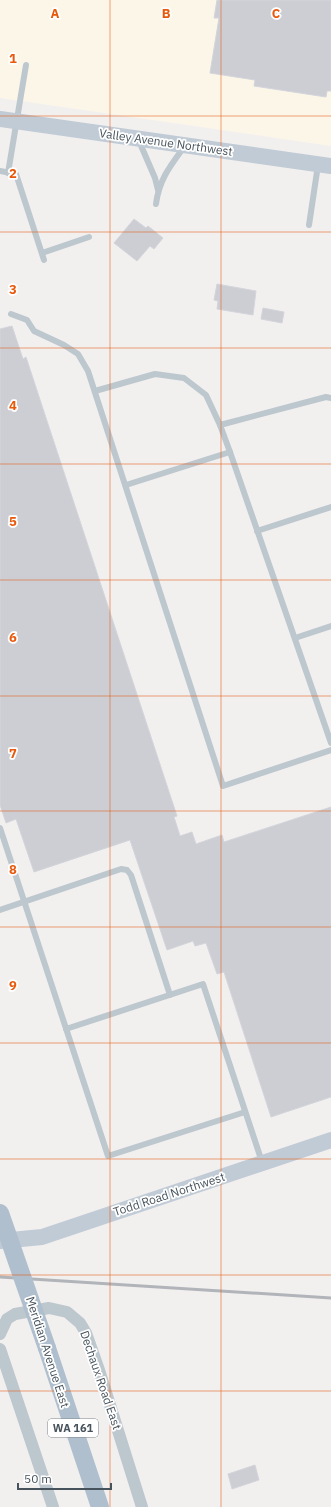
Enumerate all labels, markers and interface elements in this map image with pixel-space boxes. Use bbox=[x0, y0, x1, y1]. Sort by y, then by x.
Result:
text: A bbox=[51, 5, 60, 22]
text: B bbox=[162, 5, 171, 22]
text: C bbox=[272, 5, 281, 22]
text: 1 bbox=[9, 50, 17, 67]
street label: Valley Avenue Northwest bbox=[98, 125, 234, 159]
text: 2 bbox=[9, 165, 17, 182]
text: 3 bbox=[9, 281, 17, 298]
text: 4 bbox=[9, 397, 17, 414]
text: 5 bbox=[9, 513, 17, 530]
text: 6 bbox=[9, 629, 17, 646]
text: 7 bbox=[9, 745, 17, 762]
text: 8 bbox=[9, 861, 17, 878]
text: 9 bbox=[9, 977, 17, 994]
street label: Todd Road Northwest bbox=[111, 1169, 227, 1219]
street label: Meridian Avenue East bbox=[23, 1295, 73, 1409]
street label: Dechaux Road East bbox=[77, 1329, 125, 1431]
road number: WA 161 bbox=[48, 1419, 98, 1437]
scale bar bbox=[18, 1465, 111, 1491]
text: 50 m bbox=[24, 1471, 52, 1486]

